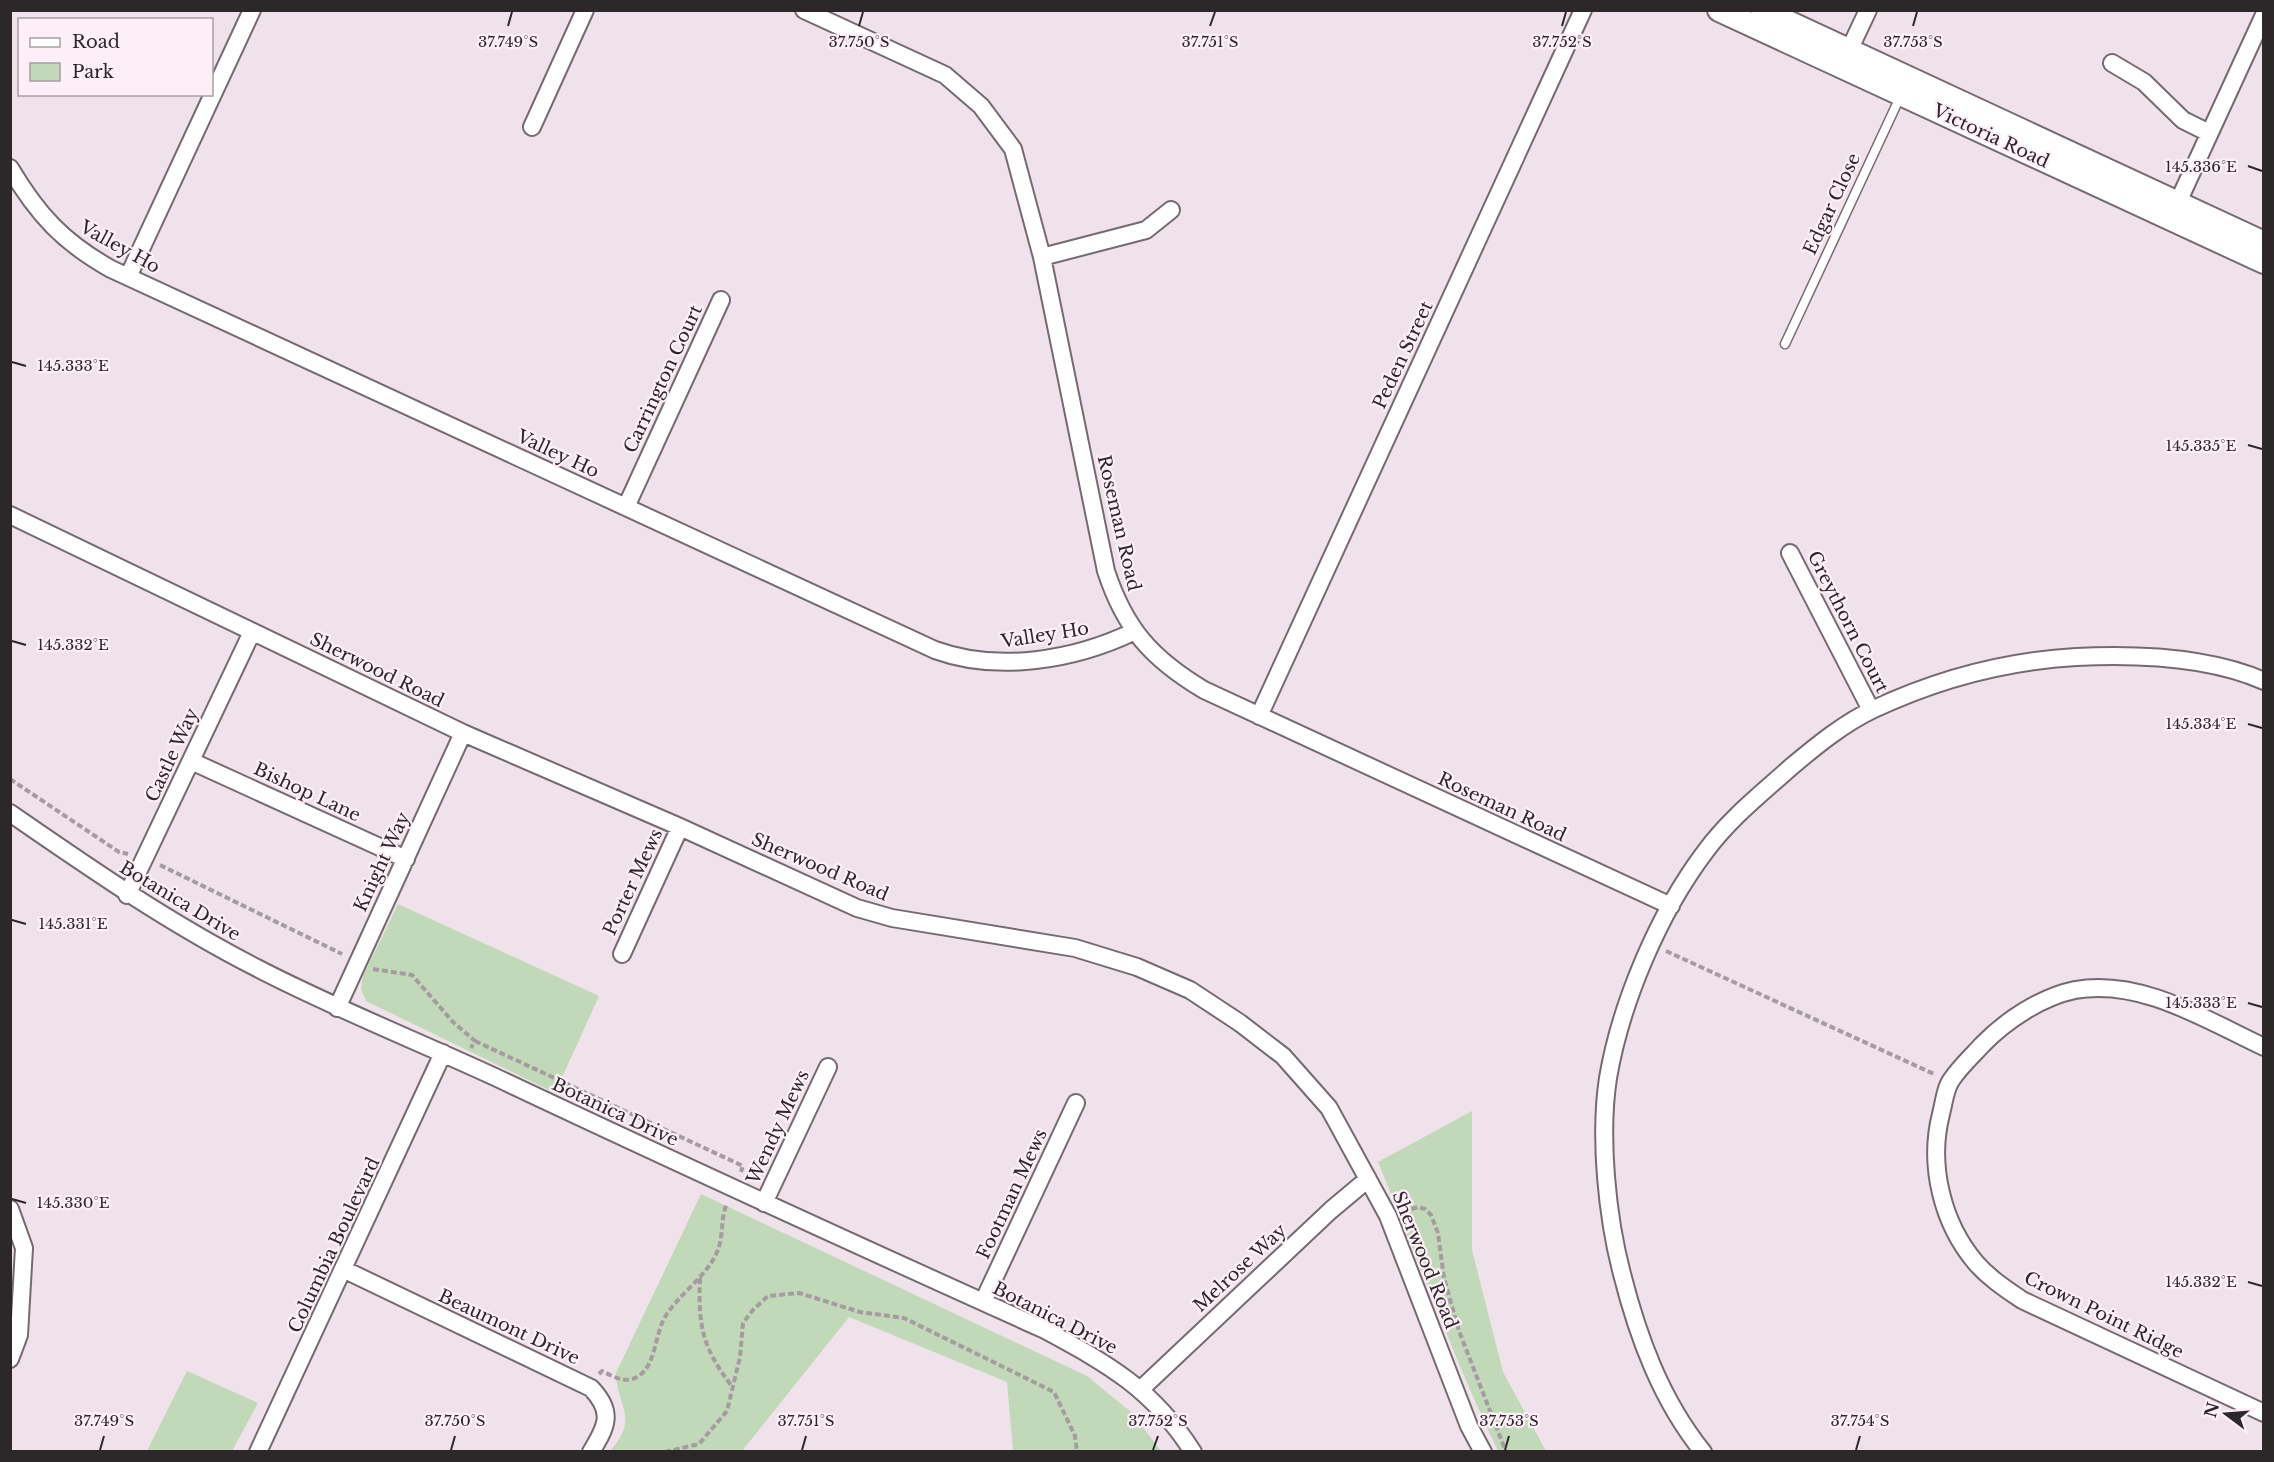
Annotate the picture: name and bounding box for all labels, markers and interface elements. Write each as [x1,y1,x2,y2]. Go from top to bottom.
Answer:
legend [18,18,213,96]
text: Road [72,31,120,53]
text: 37.749°S [478,32,538,51]
text: 37.750°S [828,32,890,51]
text: 37.751°S [1181,32,1239,51]
text: 37.752°S [1532,32,1592,51]
text: 37.753°S [1883,32,1943,51]
text: Park [72,61,114,83]
street label: Victoria Road [1928,99,2053,173]
street label: Edgar Close [1799,150,1865,258]
text: 145.336°E [2165,157,2237,176]
street label: Valley Ho [75,216,164,278]
street label: Peden Street [1368,297,1438,412]
street label: Carrington Court [619,301,707,456]
text: 145.333°E [37,356,109,375]
street label: Valley Ho [512,425,603,483]
text: 145.335°E [2166,436,2237,455]
street label: Roseman Road [1093,453,1145,593]
street label: Greythorn Court [1803,547,1893,697]
street label: Valley Ho [999,617,1090,653]
street label: Sherwood Road [306,628,448,712]
text: 145.332°E [37,635,109,654]
street label: Castle Way [141,704,203,805]
text: 145.334°E [2166,714,2237,733]
street label: Bishop Lane [250,758,364,826]
street label: Roseman Road [1434,768,1570,846]
street label: Knight Way [349,808,415,915]
street label: Porter Mews [599,825,667,939]
street label: Sherwood Road [748,828,892,906]
street label: Botanica Drive [116,856,244,946]
text: 145.331°E [38,914,108,933]
text: 145.333°E [2165,993,2237,1012]
street label: Wendy Mews [742,1066,814,1188]
street label: Botanica Drive [548,1073,682,1151]
street label: Footman Mews [972,1125,1052,1263]
street label: Columbia Boulevard [284,1154,384,1336]
street label: Sherwood Road [1387,1188,1463,1332]
text: 145.330°E [36,1193,110,1212]
street label: Melrose Way [1189,1219,1291,1317]
street label: Crown Point Ridge [2021,1267,2187,1363]
text: 145.332°E [2165,1272,2237,1291]
street label: Botanica Drive [989,1277,1121,1359]
street label: Beaumont Drive [435,1285,583,1369]
north arrow [2196,1384,2256,1444]
text: N [2200,1400,2223,1420]
text: 37.749°S [74,1411,134,1430]
text: 37.750°S [424,1411,486,1430]
text: 37.751°S [777,1411,835,1430]
text: 37.752°S [1128,1411,1188,1430]
text: 37.753°S [1479,1411,1539,1430]
text: 37.754°S [1831,1411,1889,1430]

